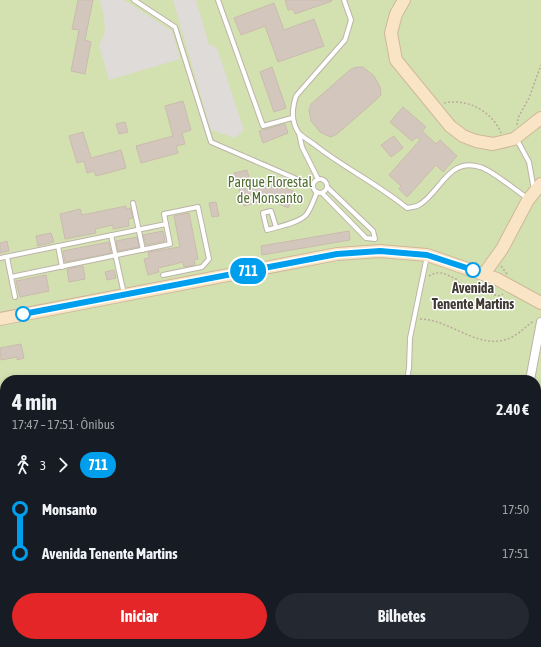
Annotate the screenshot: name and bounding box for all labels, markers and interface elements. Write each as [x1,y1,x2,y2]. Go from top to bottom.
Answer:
park label: Parque Florestal de Monsanto [228,174,312,206]
line badge: 711 [225,258,271,284]
marker: Avenida Tenente Martins [465,262,481,278]
text: 711 [238,263,258,279]
place label: Avenida Tenente Martins [432,280,514,312]
unlabelled marker [15,306,31,322]
text: 4 min [12,389,57,415]
text: 2.40 € [496,401,529,418]
text: 17:47 – 17:51 · Ônibus [12,417,115,432]
icon: walk [12,454,34,476]
icon: forward [52,454,74,476]
text: 711 [88,457,108,473]
text: 3 [40,458,46,473]
text: Monsanto [42,501,97,518]
text: 17:50 [502,502,529,517]
text: Avenida Tenente Martins [42,545,178,562]
text: 17:51 [502,546,529,561]
button: Iniciar [12,593,267,639]
button: Bilhetes [275,593,529,639]

